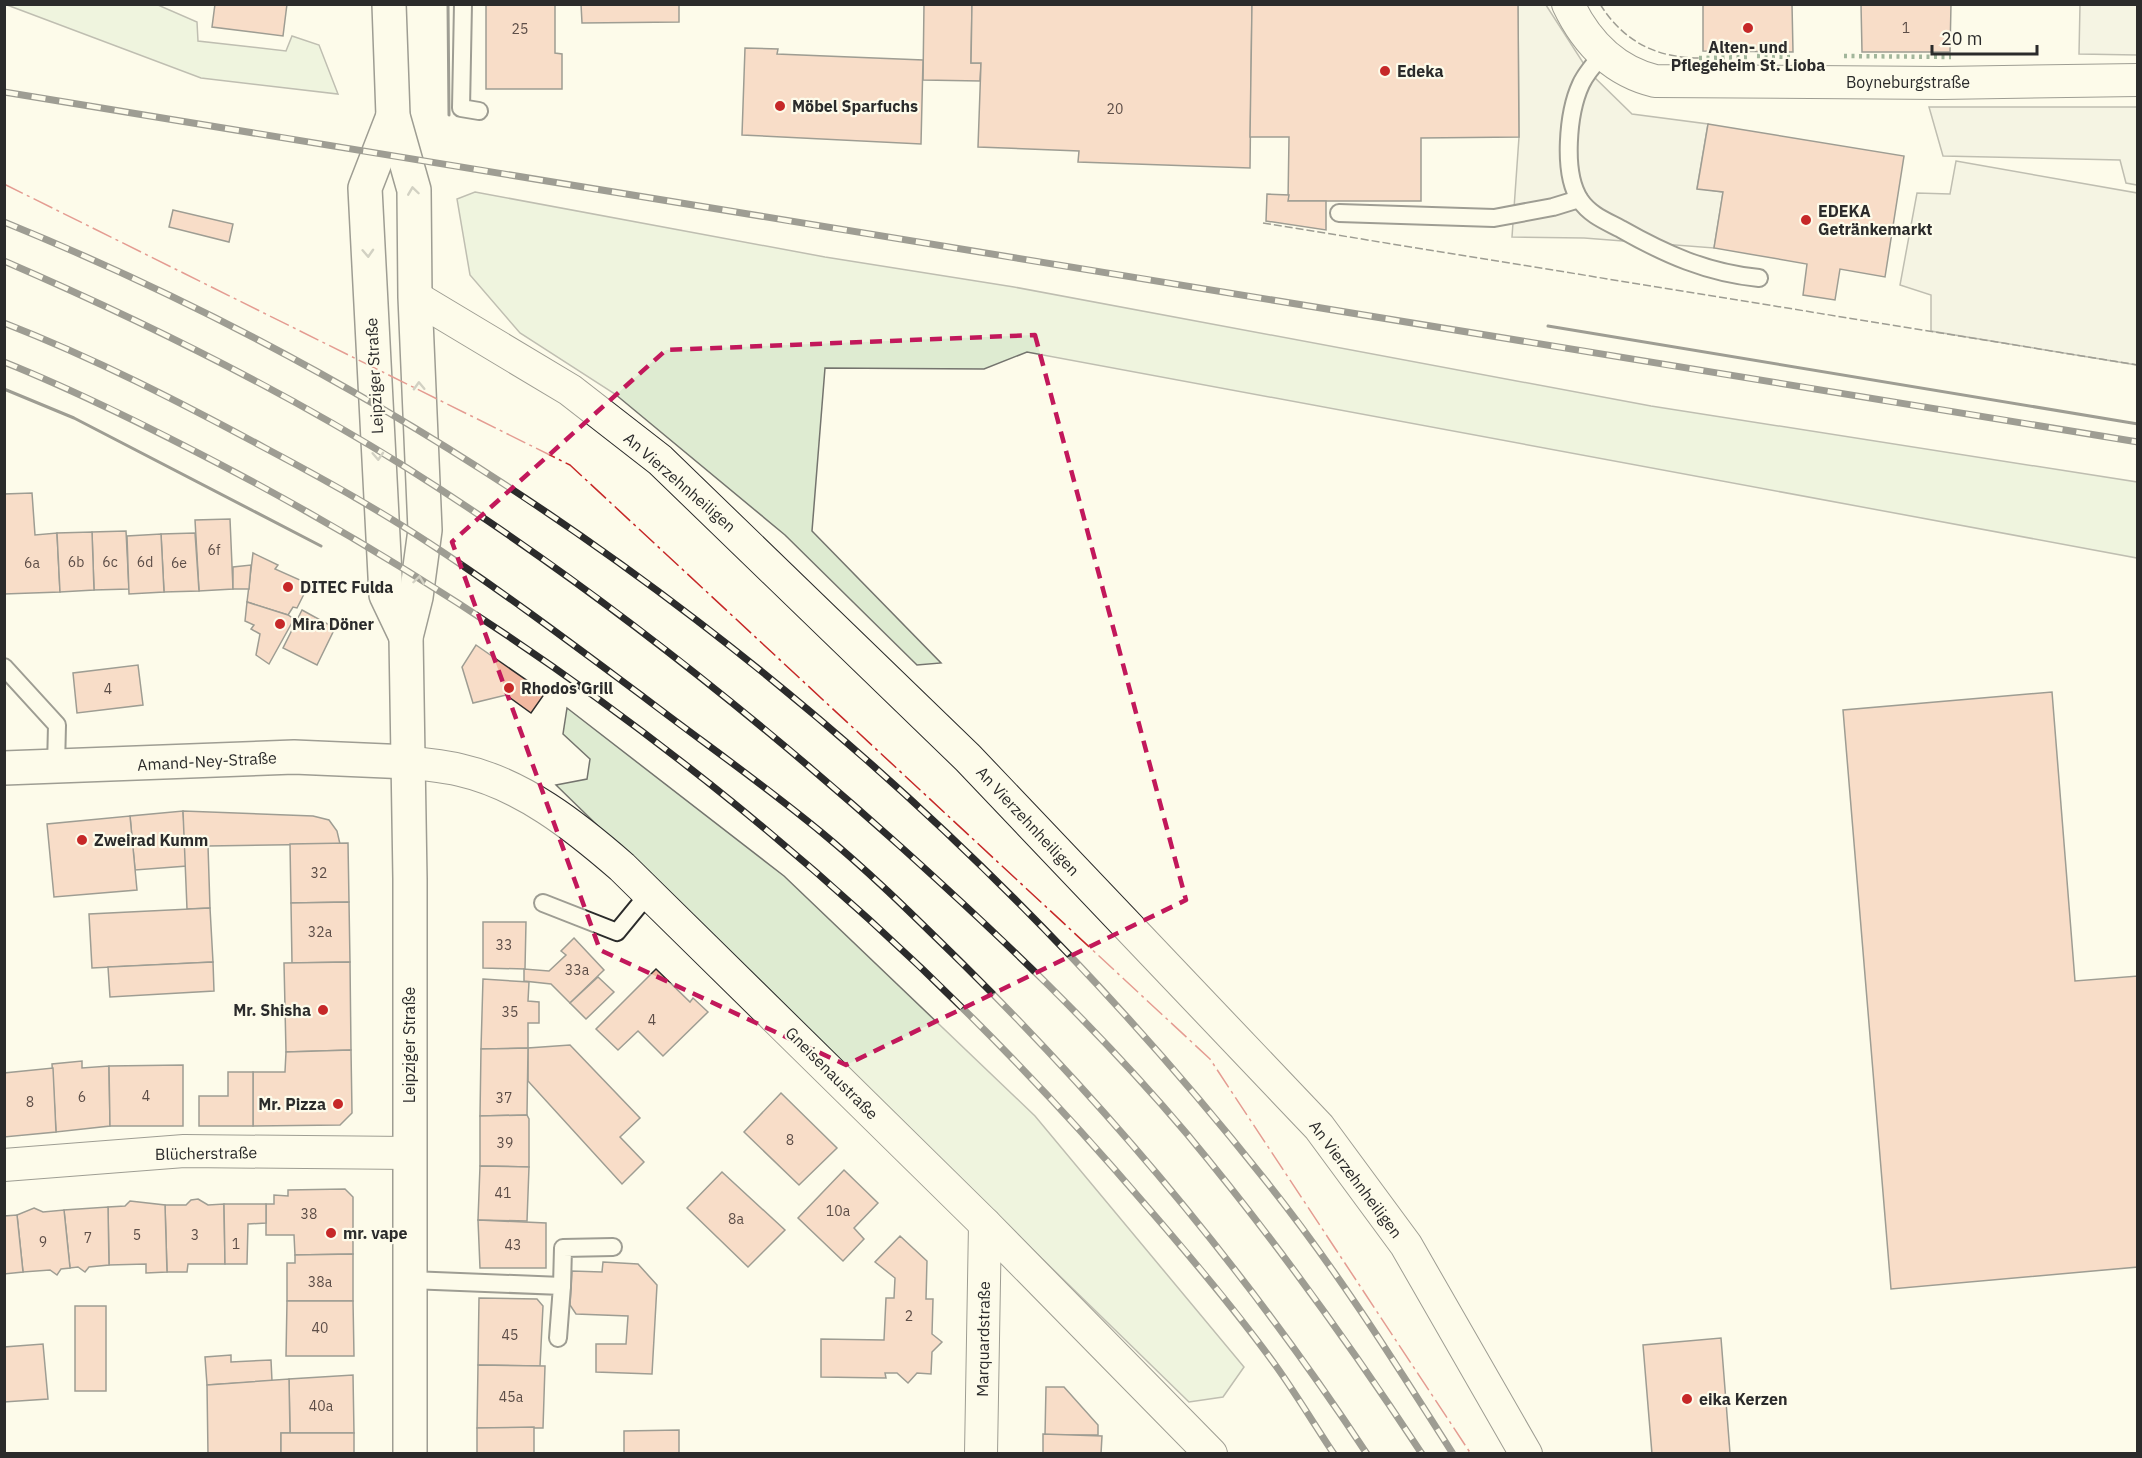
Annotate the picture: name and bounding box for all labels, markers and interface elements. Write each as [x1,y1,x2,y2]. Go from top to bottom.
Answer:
scale bar [1932,18,2037,56]
house number: 1 [1902,19,1910,37]
house number: 25 [512,20,528,38]
marker: Alten- und Pflegeheim St. Lioba [1741,21,1755,35]
text: 20 m [1941,27,1983,50]
place label: Alten- und Pflegeheim St. Lioba [1671,37,1825,75]
place label: Edeka [1397,61,1444,81]
marker: Edeka [1378,64,1392,78]
street label: Boyneburgstraße [1846,72,1970,92]
place label: Möbel Sparfuchs [792,96,918,116]
marker: Möbel Sparfuchs [773,99,787,113]
house number: 20 [1107,100,1123,118]
one-way arrow [407,186,419,196]
place label: EDEKA Getränkemarkt [1818,201,1932,239]
marker: EDEKA Getränkemarkt [1799,213,1813,227]
one-way arrow [361,249,374,258]
street label: Leipziger Straße [361,317,387,435]
one-way arrow [413,381,425,390]
street label: An Vierzehnheiligen [620,428,740,536]
one-way arrow [372,452,385,461]
house number: 6f [208,541,221,559]
house number: 6b [68,553,84,571]
house number: 6c [102,553,118,571]
house number: 6d [137,553,153,571]
house number: 6a [24,554,40,572]
house number: 6e [171,554,187,572]
one-way arrow [412,575,424,585]
place label: DITEC Fulda [300,577,393,597]
marker: DITEC Fulda [281,580,295,594]
place label: Mira Döner [292,614,375,634]
marker: Mira Döner [273,617,287,631]
place label: Rhodos Grill [521,678,613,698]
house number: 4 [104,680,112,698]
marker: Rhodos Grill [502,681,516,695]
street label: Amand-Ney-Straße [137,747,277,775]
street label: An Vierzehnheiligen [972,762,1084,880]
place label: Zweirad Kumm [94,830,208,850]
marker: Zweirad Kumm [75,833,89,847]
house number: 32 [311,864,327,882]
house number: 32a [308,923,333,941]
house number: 33 [496,936,512,954]
house number: 33a [565,961,590,979]
street label: Leipziger Straße [399,987,419,1103]
place label: Mr. Shisha [233,1000,311,1020]
marker: Mr. Shisha [316,1003,330,1017]
house number: 35 [502,1003,518,1021]
house number: 4 [648,1011,656,1029]
street label: Gneisenaustraße [781,1022,883,1124]
house number: 4 [142,1087,150,1105]
house number: 6 [78,1088,86,1106]
house number: 37 [496,1089,512,1107]
house number: 8 [26,1093,34,1111]
place label: Mr. Pizza [258,1094,326,1114]
marker: Mr. Pizza [331,1097,345,1111]
street label: An Vierzehnheiligen [1305,1116,1407,1242]
house number: 8 [786,1131,794,1149]
house number: 39 [497,1134,513,1152]
street label: Blücherstraße [155,1142,258,1164]
house number: 41 [495,1184,511,1202]
house number: 10a [826,1202,851,1220]
house number: 38 [301,1205,317,1223]
house number: 8a [728,1210,744,1228]
place label: mr. vape [343,1223,408,1243]
house number: 5 [133,1226,141,1244]
house number: 3 [191,1226,199,1244]
marker: mr. vape [324,1226,338,1240]
house number: 7 [84,1229,92,1247]
house number: 9 [39,1233,47,1251]
house number: 1 [232,1235,240,1253]
house number: 43 [505,1236,521,1254]
house number: 38a [308,1273,333,1291]
street label: Marquardstraße [972,1281,994,1397]
house number: 2 [905,1307,913,1325]
house number: 40 [312,1319,328,1337]
house number: 45 [502,1326,518,1344]
house number: 45a [499,1388,524,1406]
place label: eika Kerzen [1699,1389,1788,1409]
marker: eika Kerzen [1680,1392,1694,1406]
house number: 40a [309,1397,334,1415]

